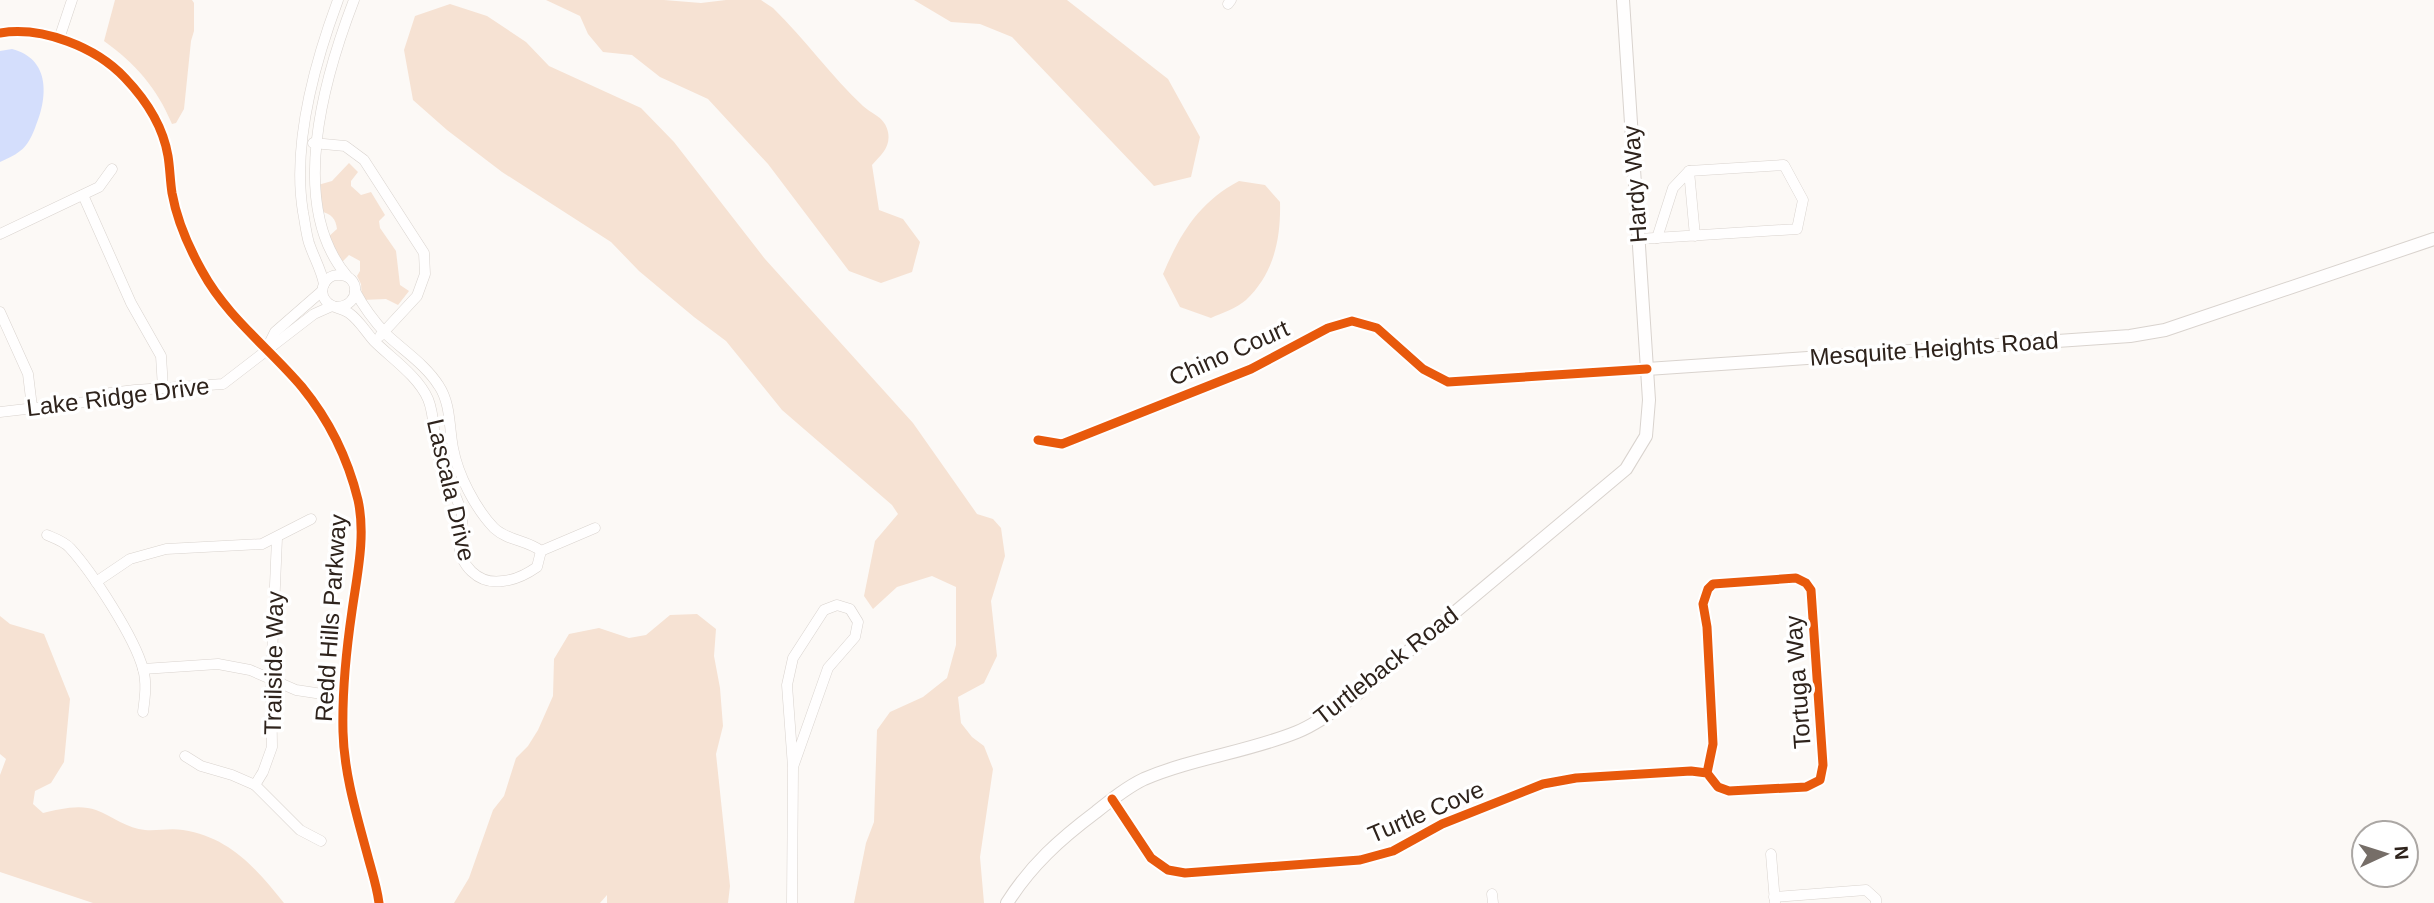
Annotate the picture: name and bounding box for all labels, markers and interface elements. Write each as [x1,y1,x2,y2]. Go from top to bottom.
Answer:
street label: Hardy Way [1617,124,1652,244]
street label: Chino Court [1165,314,1293,391]
street label: Mesquite Heights Road [1809,326,2059,371]
street label: Lake Ridge Drive [25,372,211,421]
street label: Lascala Drive [422,416,481,564]
street label: Redd Hills Parkway [310,513,351,723]
street label: Trailside Way [259,591,288,735]
street label: Turtleback Road [1308,601,1463,730]
street label: Tortuga Way [1779,614,1816,750]
street label: Turtle Cove [1364,775,1488,848]
north arrow [2350,819,2420,889]
text: N [2391,845,2412,860]

